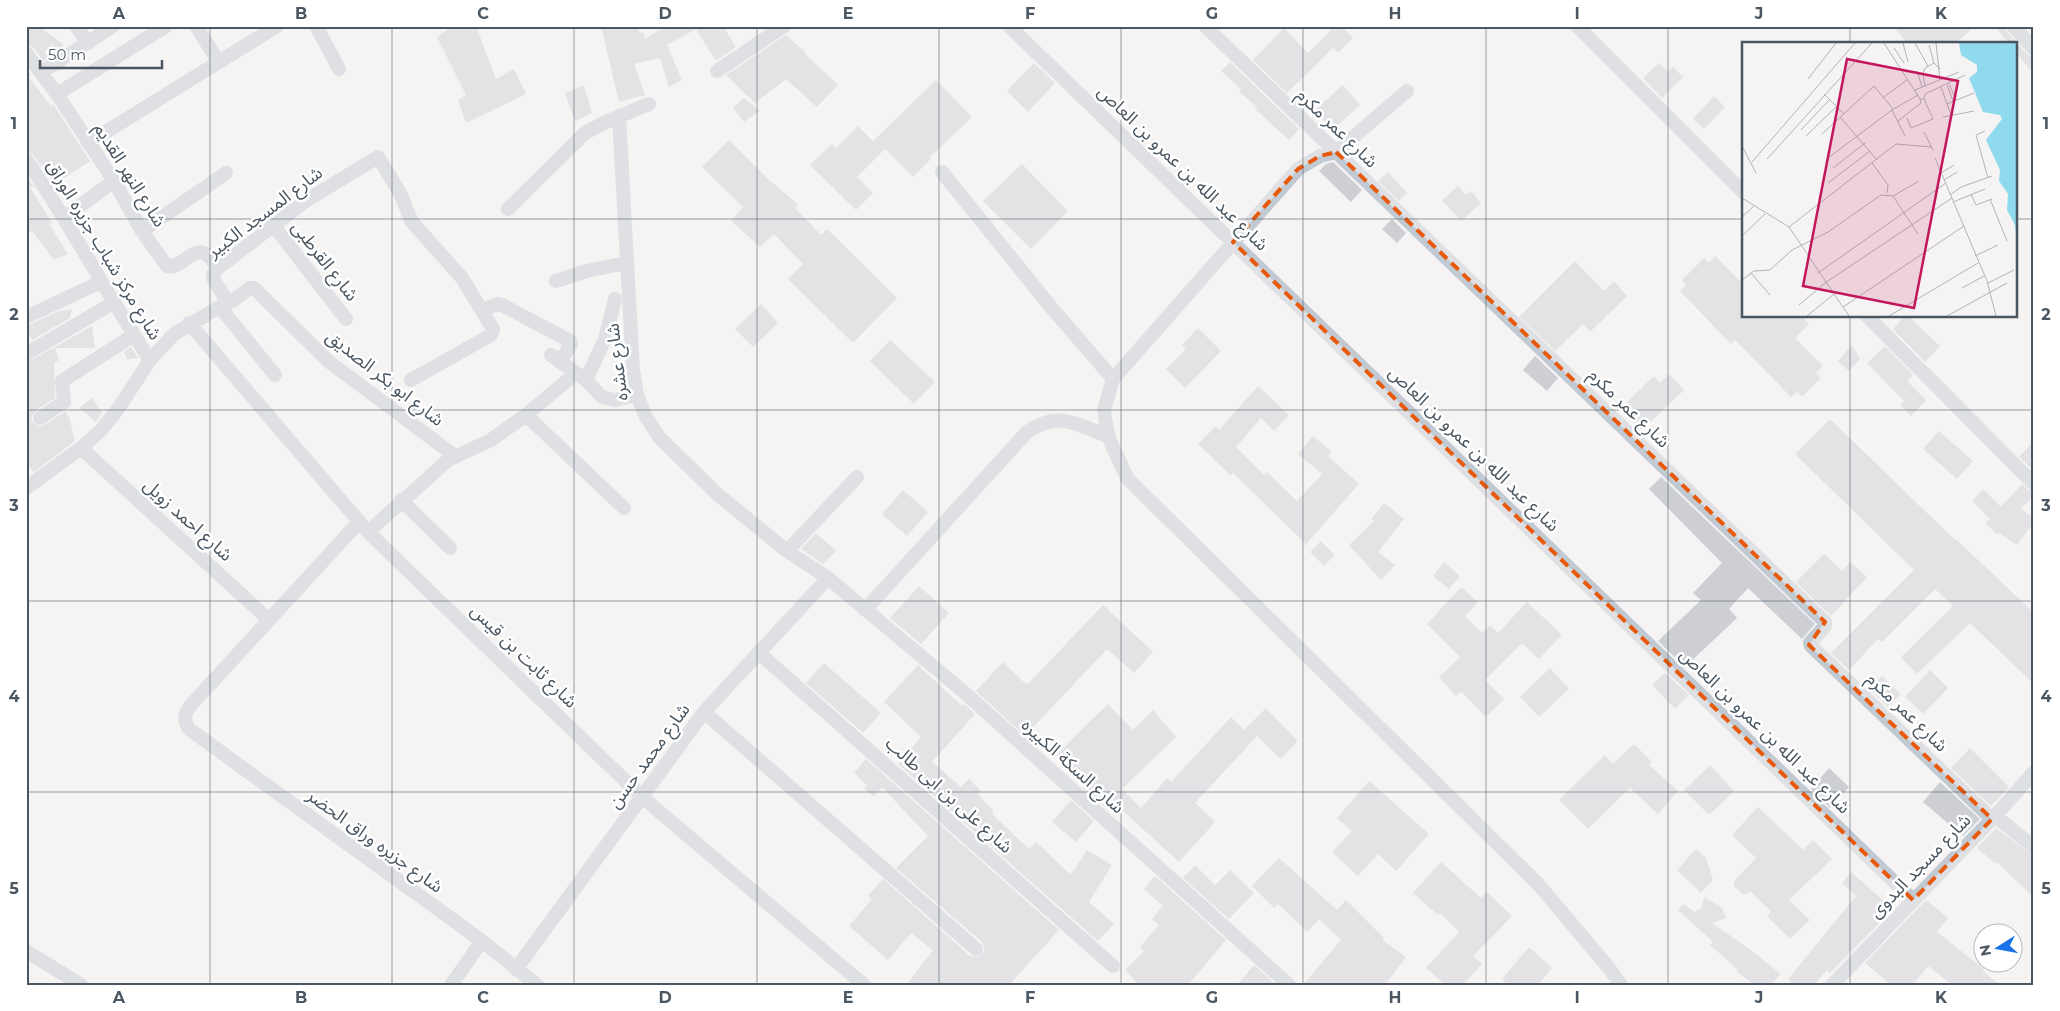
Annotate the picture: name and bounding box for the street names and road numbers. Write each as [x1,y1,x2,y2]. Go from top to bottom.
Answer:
street label: شارع عبد الله بن عمرو بن العاص [1091,81,1273,258]
street label: شارع عمر مكرم [1290,84,1382,174]
street label: شارع النهر القديم [87,119,171,233]
street label: شارع مركز شباب جزيره الوراق [39,156,166,345]
street label: شارع المسجد الكبير [202,162,329,265]
street label: شارع القرطبى [284,216,363,307]
street label: شارع عشره [601,322,636,402]
street label: شارع ابو بكر الصديق [320,325,448,433]
street label: شارع عبد الله بن عمرو بن العاص [1382,362,1564,539]
street label: شارع عمر مكرم [1582,364,1674,454]
street label: شارع احمد زويل [137,474,237,568]
street label: شارع ثابت بن قيس [464,599,582,715]
street label: شارع عبد الله بن عمرو بن العاص [1673,644,1855,821]
street label: شارع عمر مكرم [1860,668,1952,758]
street label: شارع محمد حسن [604,699,697,815]
street label: شارع السكة الكبيره [1015,714,1129,820]
street label: شارع على بن ابى طالب [879,732,1017,860]
street label: شارع جزيره وراق الحضر [300,784,447,900]
street label: شارع مسجد البدوى [1865,809,1978,925]

